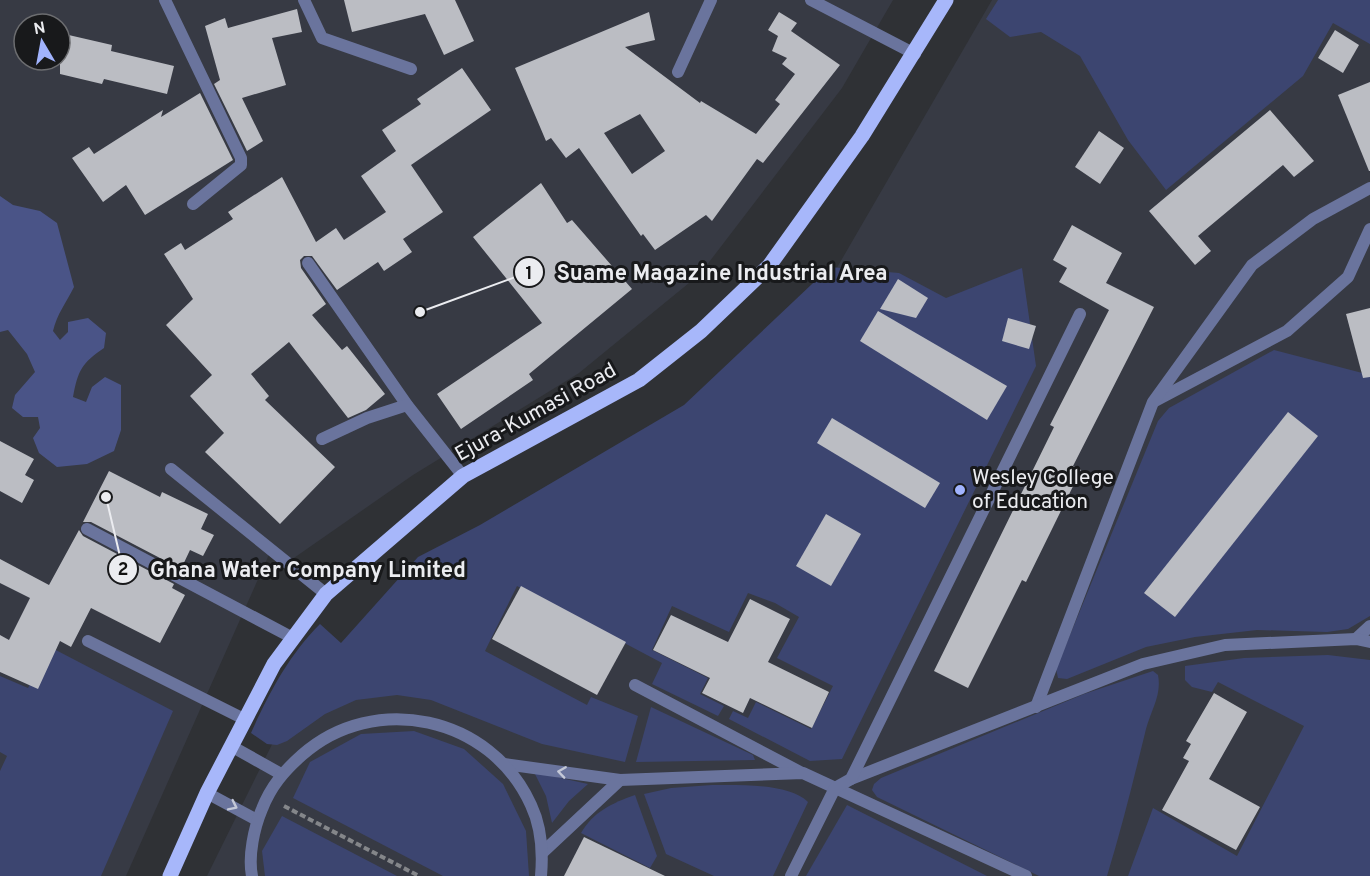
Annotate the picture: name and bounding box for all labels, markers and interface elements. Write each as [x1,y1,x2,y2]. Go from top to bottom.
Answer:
north arrow [12,12,72,72]
text: N [32,18,47,40]
callout: Suame Magazine Industrial Area [514,252,900,292]
text: Suame Magazine Industrial Area [556,261,888,288]
text: 1 [525,263,533,286]
street label: Ejura-Kumasi Road [450,357,622,469]
place label: Wesley College of Education [972,465,1114,516]
marker: Wesley College of Education [953,483,967,497]
callout: Ghana Water Company Limited [108,549,478,589]
text: Ghana Water Company Limited [150,558,466,585]
text: 2 [117,559,129,582]
one-way arrow [557,766,567,779]
one-way arrow [226,798,237,810]

